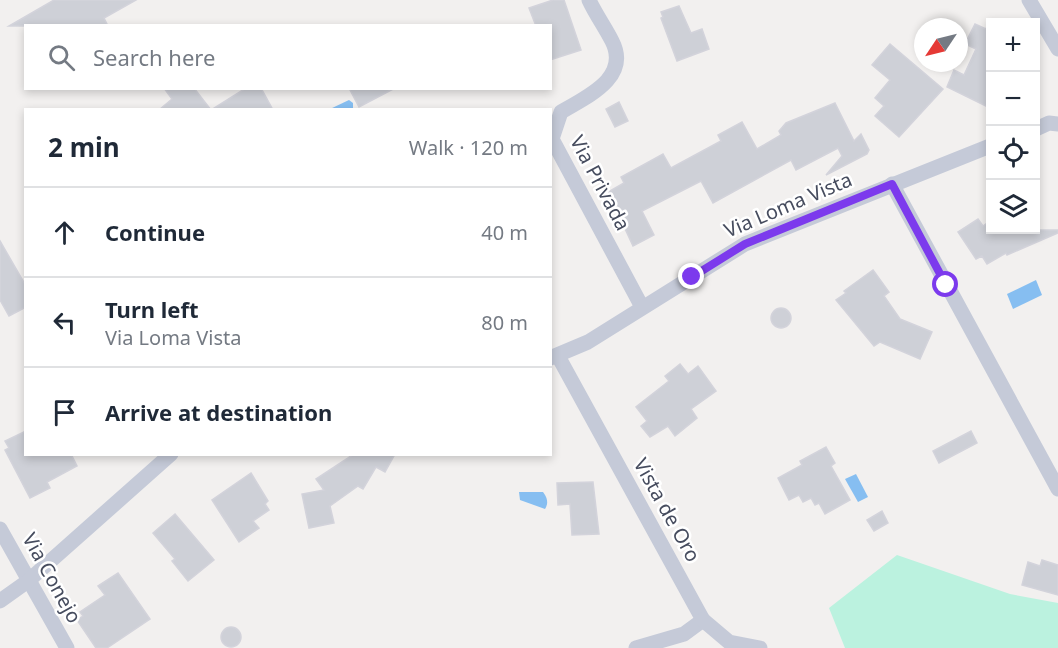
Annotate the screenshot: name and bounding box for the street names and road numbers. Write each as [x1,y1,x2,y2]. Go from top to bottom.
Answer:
street label: Via Privada [564,131,637,235]
street label: Via Loma Vista [720,165,856,244]
street label: Vista de Oro [628,453,707,566]
street label: Via Conejo [17,528,88,628]

